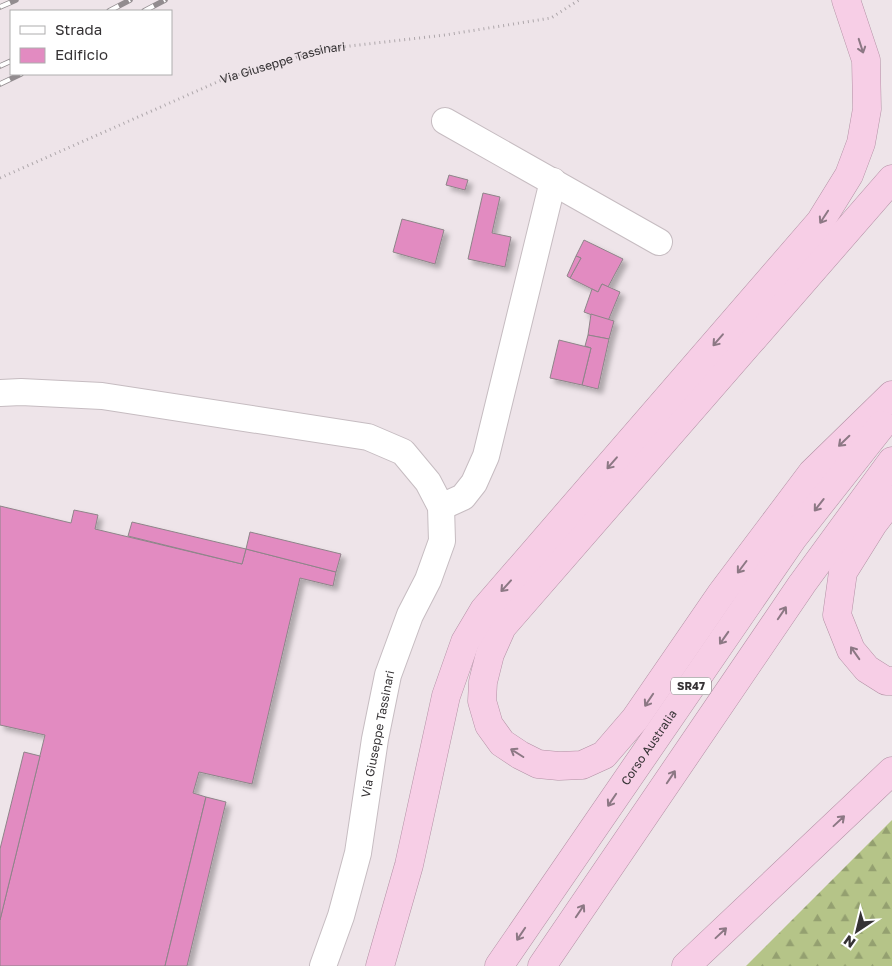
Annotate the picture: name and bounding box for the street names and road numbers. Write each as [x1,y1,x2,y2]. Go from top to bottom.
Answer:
street label: Via Giuseppe Tassinari [218,39,346,87]
street label: Via Giuseppe Tassinari [358,669,397,799]
road number: SR47 [671,678,711,694]
street label: Corso Australia [618,707,680,788]

